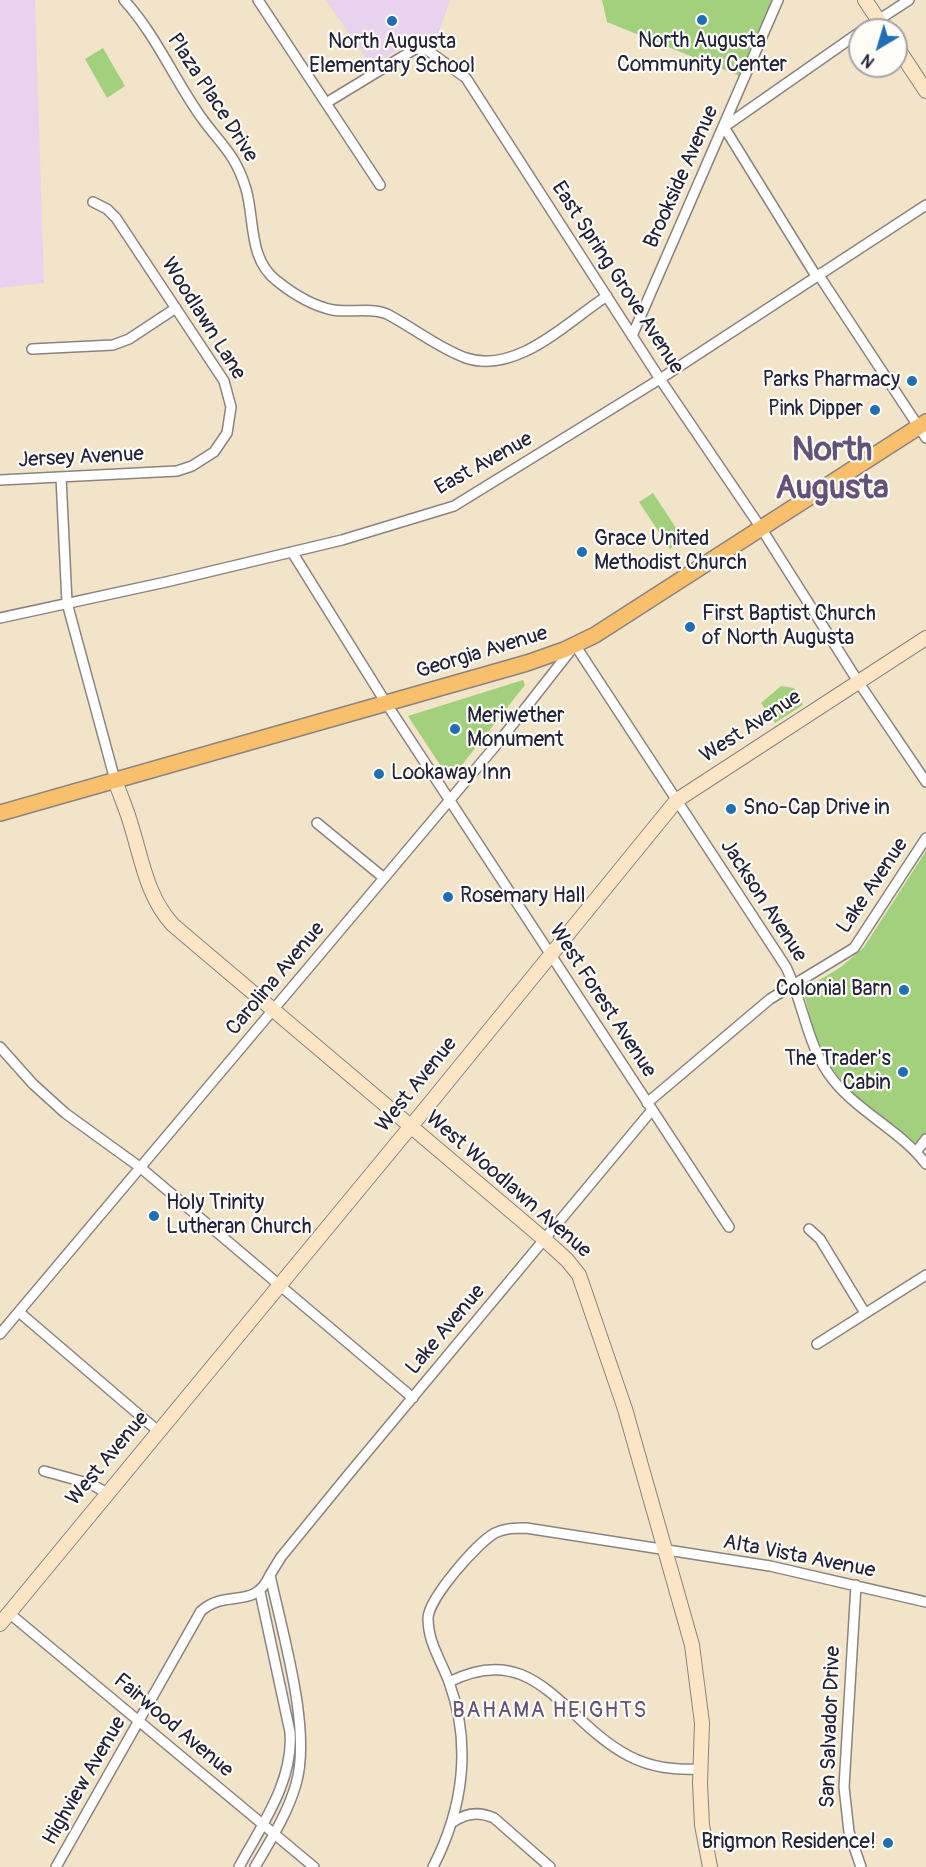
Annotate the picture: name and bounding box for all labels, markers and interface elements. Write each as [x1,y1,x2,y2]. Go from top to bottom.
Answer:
marker: North Augusta Community Center [695,13,709,27]
marker: North Augusta Elementary School [385,14,399,28]
north arrow [848,18,908,78]
street label: Plaza Place Drive [161,29,263,167]
place label: North Augusta Community Center [617,29,787,79]
place label: North Augusta Elementary School [309,30,475,80]
text: N [858,49,879,72]
street label: Brookside Avenue [639,102,725,252]
street label: East Spring Grove Avenue [545,177,689,379]
street label: Woodlawn Lane [155,253,251,385]
place label: Parks Pharmacy [763,368,900,394]
marker: Parks Pharmacy [905,374,919,388]
place label: Pink Dipper [768,397,863,423]
marker: Pink Dipper [868,403,882,417]
street label: East Avenue [431,427,537,501]
district label: North Augusta [775,432,889,510]
street label: Jersey Avenue [18,442,144,474]
place label: Grace United Methodist Church [594,527,747,577]
marker: Grace United Methodist Church [575,545,589,559]
place label: First Baptist Church of North Augusta [702,602,876,652]
marker: First Baptist Church of North Augusta [683,620,697,634]
street label: Georgia Avenue [413,621,551,685]
street label: West Avenue [696,685,806,769]
place label: Meriwether Monument [467,704,564,754]
marker: Meriwether Monument [448,722,462,736]
place label: Lookaway Inn [391,761,511,787]
marker: Lookaway Inn [372,767,386,781]
place label: Sno-Cap Drive in [743,796,890,822]
marker: Sno-Cap Drive in [724,802,738,816]
street label: Lake Avenue [832,833,914,939]
street label: Jackson Avenue [714,835,812,967]
place label: Rosemary Hall [460,884,585,910]
marker: Rosemary Hall [441,890,455,904]
street label: Carolina Avenue [221,917,331,1041]
street label: West Forest Avenue [543,920,661,1082]
place label: Colonial Barn [776,977,892,1003]
marker: Colonial Barn [897,983,911,997]
street label: West Avenue [371,1032,463,1138]
place label: The Trader's Cabin [784,1047,891,1097]
marker: The Trader's Cabin [896,1065,910,1079]
street label: West Woodlawn Avenue [420,1106,596,1264]
place label: Holy Trinity Lutheran Church [166,1191,312,1241]
marker: Holy Trinity Lutheran Church [147,1209,161,1223]
street label: Lake Avenue [401,1280,491,1380]
street label: West Avenue [61,1407,155,1511]
street label: Alta Vista Avenue [721,1530,877,1584]
street label: San Salvador Drive [816,1646,846,1808]
street label: Fairwood Avenue [108,1669,238,1783]
district label: BAHAMA HEIGHTS [452,1698,648,1724]
street label: Highview Avenue [38,1712,132,1850]
place label: Brigmon Residence! [701,1830,876,1856]
marker: Brigmon Residence! [881,1836,895,1850]

